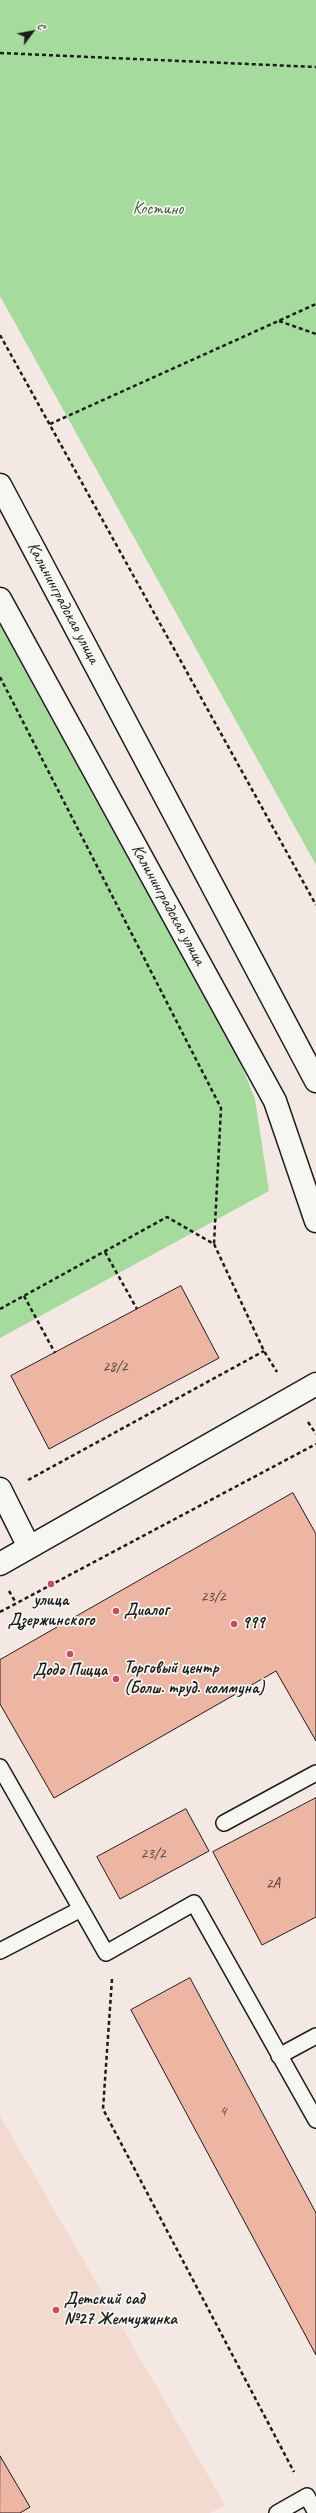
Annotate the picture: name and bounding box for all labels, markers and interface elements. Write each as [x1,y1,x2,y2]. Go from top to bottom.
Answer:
north arrow [12,12,52,52]
text: С [35,20,50,32]
park label: Костино [133,200,183,220]
street label: Калининградская улица [22,539,104,667]
street label: Калининградская улица [126,841,210,969]
house number: 28/2 [102,1358,128,1376]
marker: улица Дзержинского [46,1579,56,1589]
house number: 23/2 [200,1588,226,1606]
place label: улица Дзержинского [8,1591,94,1631]
place label: Диалог [124,1601,169,1621]
marker: Диалог [111,1606,121,1616]
place label: 999 [242,1614,264,1634]
marker: 999 [229,1619,239,1629]
marker: Додо Пицца [65,1649,75,1659]
place label: Торговый центр (Болш. труд. коммуна) [124,1659,264,1699]
place label: Додо Пицца [33,1661,107,1681]
marker: Торговый центр (Болш. труд. коммуна) [111,1674,121,1684]
house number: 23/2 [140,1845,166,1863]
house number: 2А [266,1875,280,1893]
house number: 4 [220,2103,226,2121]
place label: Детский сад №27 Жемчужинка [64,2290,177,2330]
marker: Детский сад №27 Жемчужинка [51,2305,61,2315]

